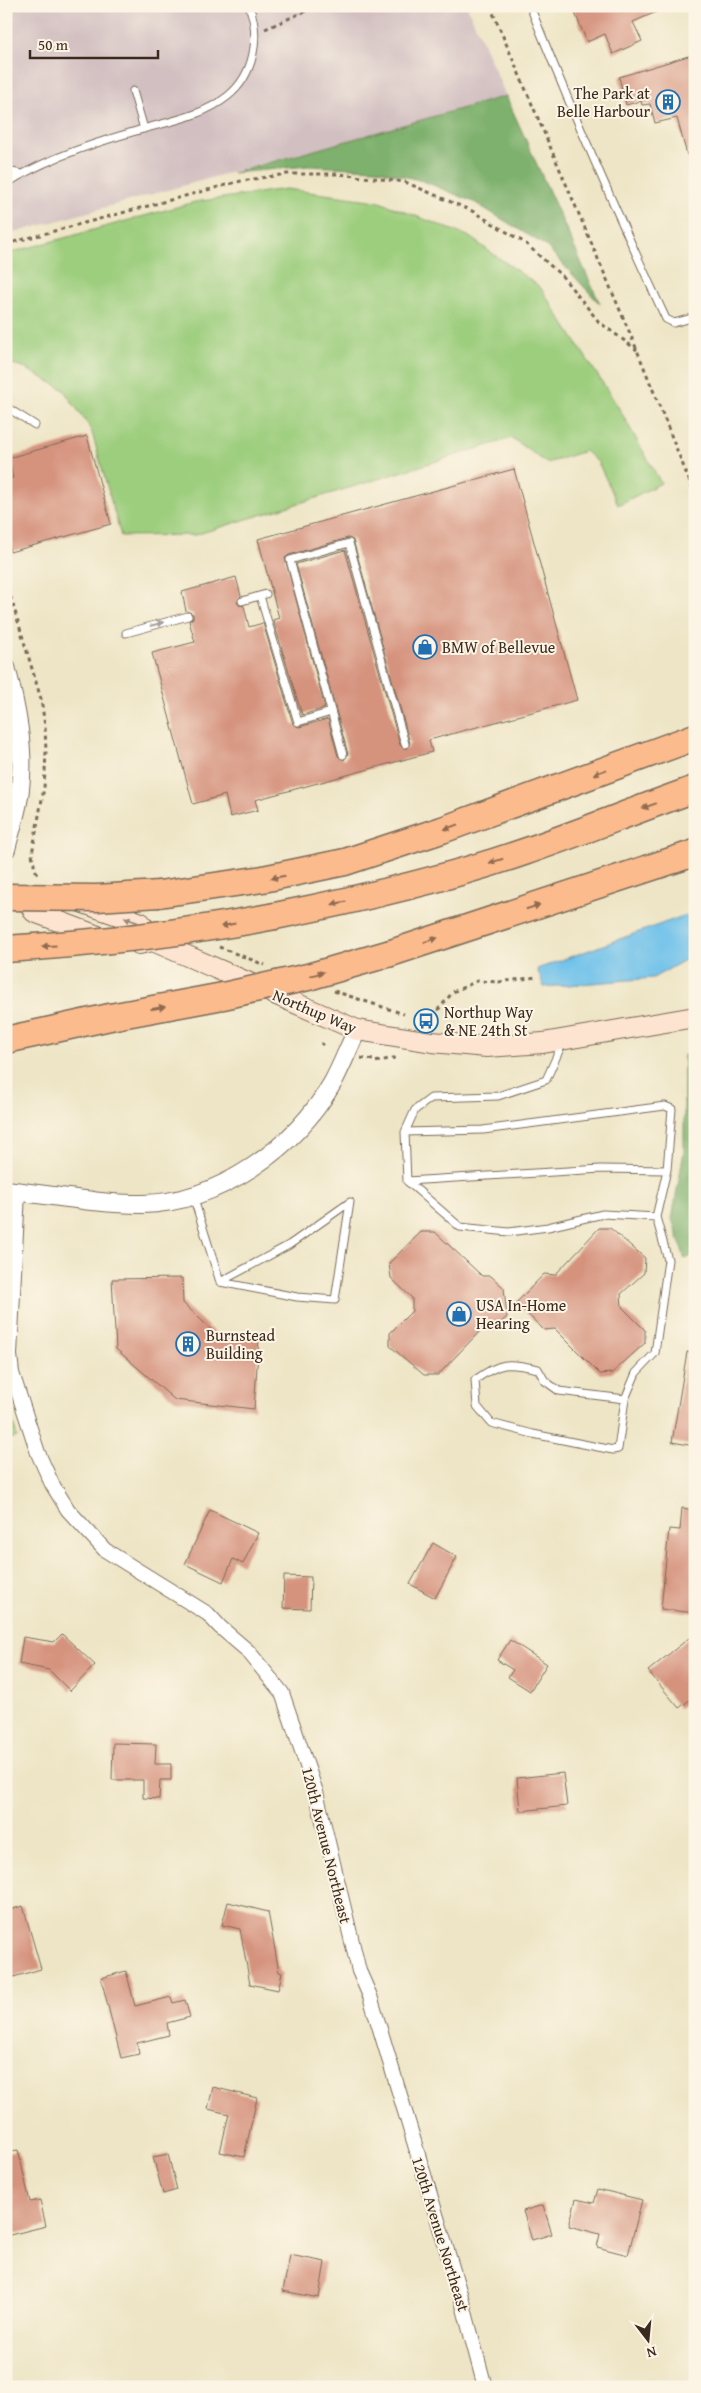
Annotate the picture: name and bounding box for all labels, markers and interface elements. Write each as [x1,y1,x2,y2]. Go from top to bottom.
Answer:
scale bar [30,28,158,60]
text: 50 m [38,34,69,55]
place label: The Park at Belle Harbour [557,81,650,123]
building icon: The Park at Belle Harbour [655,89,681,115]
one-way arrow [150,620,165,628]
shop icon: BMW of Bellevue [412,634,438,660]
place label: BMW of Bellevue [442,635,555,659]
one-way arrow [592,768,607,776]
one-way arrow [641,802,656,810]
one-way arrow [443,823,458,831]
one-way arrow [488,857,503,865]
one-way arrow [270,873,286,881]
one-way arrow [332,899,347,907]
one-way arrow [526,902,541,910]
one-way arrow [124,916,139,923]
one-way arrow [219,922,235,930]
one-way arrow [423,936,438,944]
one-way arrow [41,943,57,951]
one-way arrow [310,970,325,978]
street label: Northup Way [269,983,361,1039]
place label: Northup Way & NE 24th St [444,1000,533,1042]
one-way arrow [151,1004,167,1012]
bus stop icon: Northup Way & NE 24th St [413,1008,439,1034]
place label: USA In-Home Hearing [476,1293,566,1335]
shop icon: USA In-Home Hearing [446,1301,472,1327]
place label: Burnstead Building [206,1323,275,1365]
building icon: Burnstead Building [175,1331,201,1357]
street label: 120th Avenue Northeast [296,1764,358,1926]
street label: 120th Avenue Northeast [406,2154,476,2315]
north arrow [624,2316,674,2366]
text: N [644,2342,659,2364]

